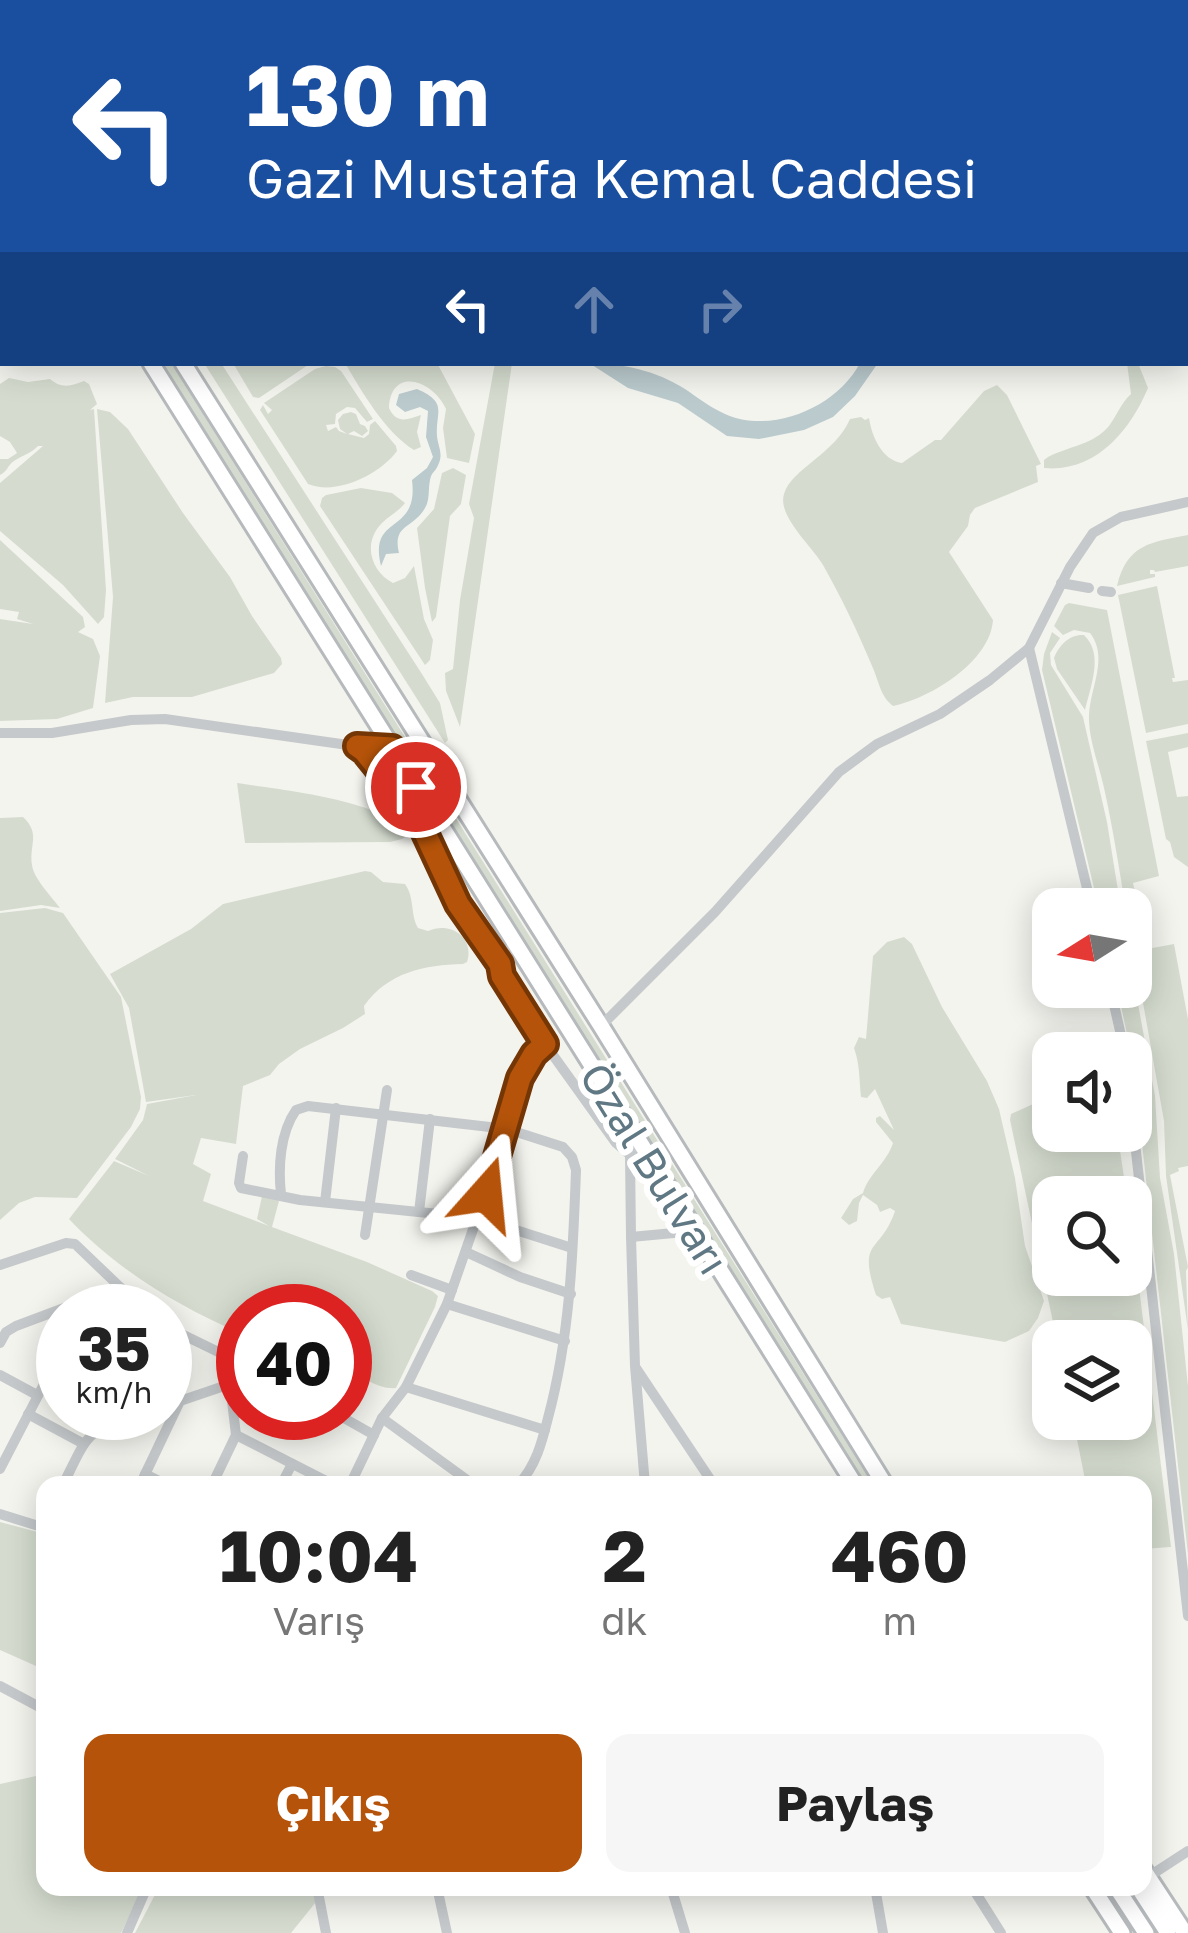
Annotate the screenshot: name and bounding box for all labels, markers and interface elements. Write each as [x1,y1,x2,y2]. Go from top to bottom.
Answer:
text: 130 m [246,44,490,144]
icon: left [48,48,204,204]
text: Gazi Mustafa Kemal Caddesi [246,145,977,210]
icon: left [435,276,501,342]
icon: ahead [561,276,627,342]
icon: right [687,276,753,342]
pin [365,736,467,838]
icon: arrive [383,754,449,820]
north arrow [1032,888,1152,1008]
map controls [1032,888,1152,1440]
button: sound [1032,1032,1152,1152]
street label: Özal Bulvarı [570,1053,740,1283]
position arrow [423,1131,549,1257]
button: search [1032,1176,1152,1296]
speed limit sign: 40 [216,1284,372,1440]
text: 35 [77,1311,151,1383]
button: layers [1032,1320,1152,1440]
text: km/h [76,1374,152,1410]
text: 10:04 [219,1511,418,1598]
text: 2 [603,1511,647,1598]
text: 460 [831,1511,969,1598]
text: Varış [273,1597,365,1644]
text: dk [602,1597,648,1644]
text: m [883,1597,917,1644]
button: Çıkış [84,1734,582,1872]
button: Paylaş [606,1734,1104,1872]

